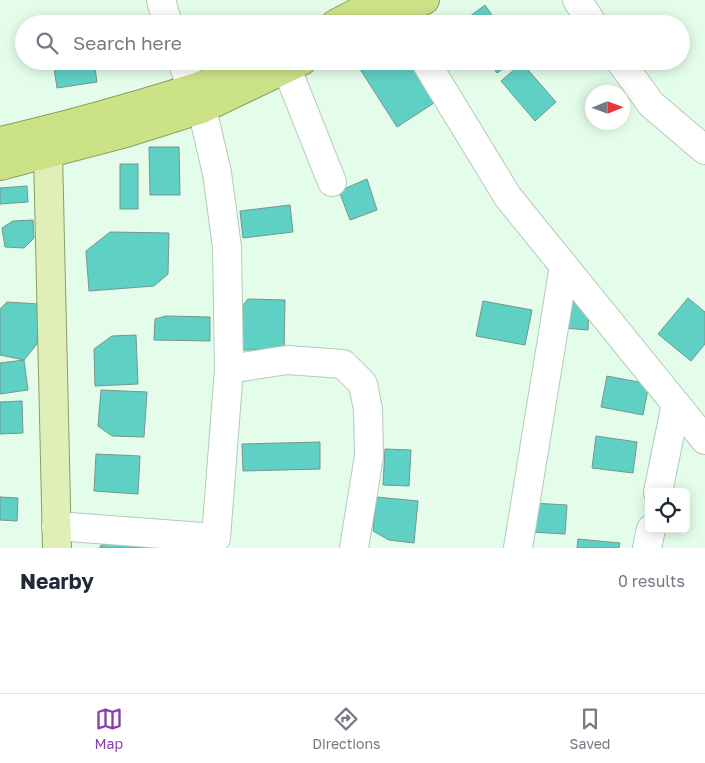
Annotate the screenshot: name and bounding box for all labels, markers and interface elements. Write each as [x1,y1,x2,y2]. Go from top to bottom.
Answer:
search box [15,15,690,70]
icon: search [33,29,61,57]
text: Search here [73,31,182,54]
north arrow [585,85,630,130]
map controls [645,488,690,533]
button: locate [645,488,690,533]
text: Nearby [20,568,94,594]
text: 0 results [618,571,685,591]
tab: Map [95,705,123,752]
tab: Directions [312,705,381,752]
tab: Saved [570,705,610,752]

